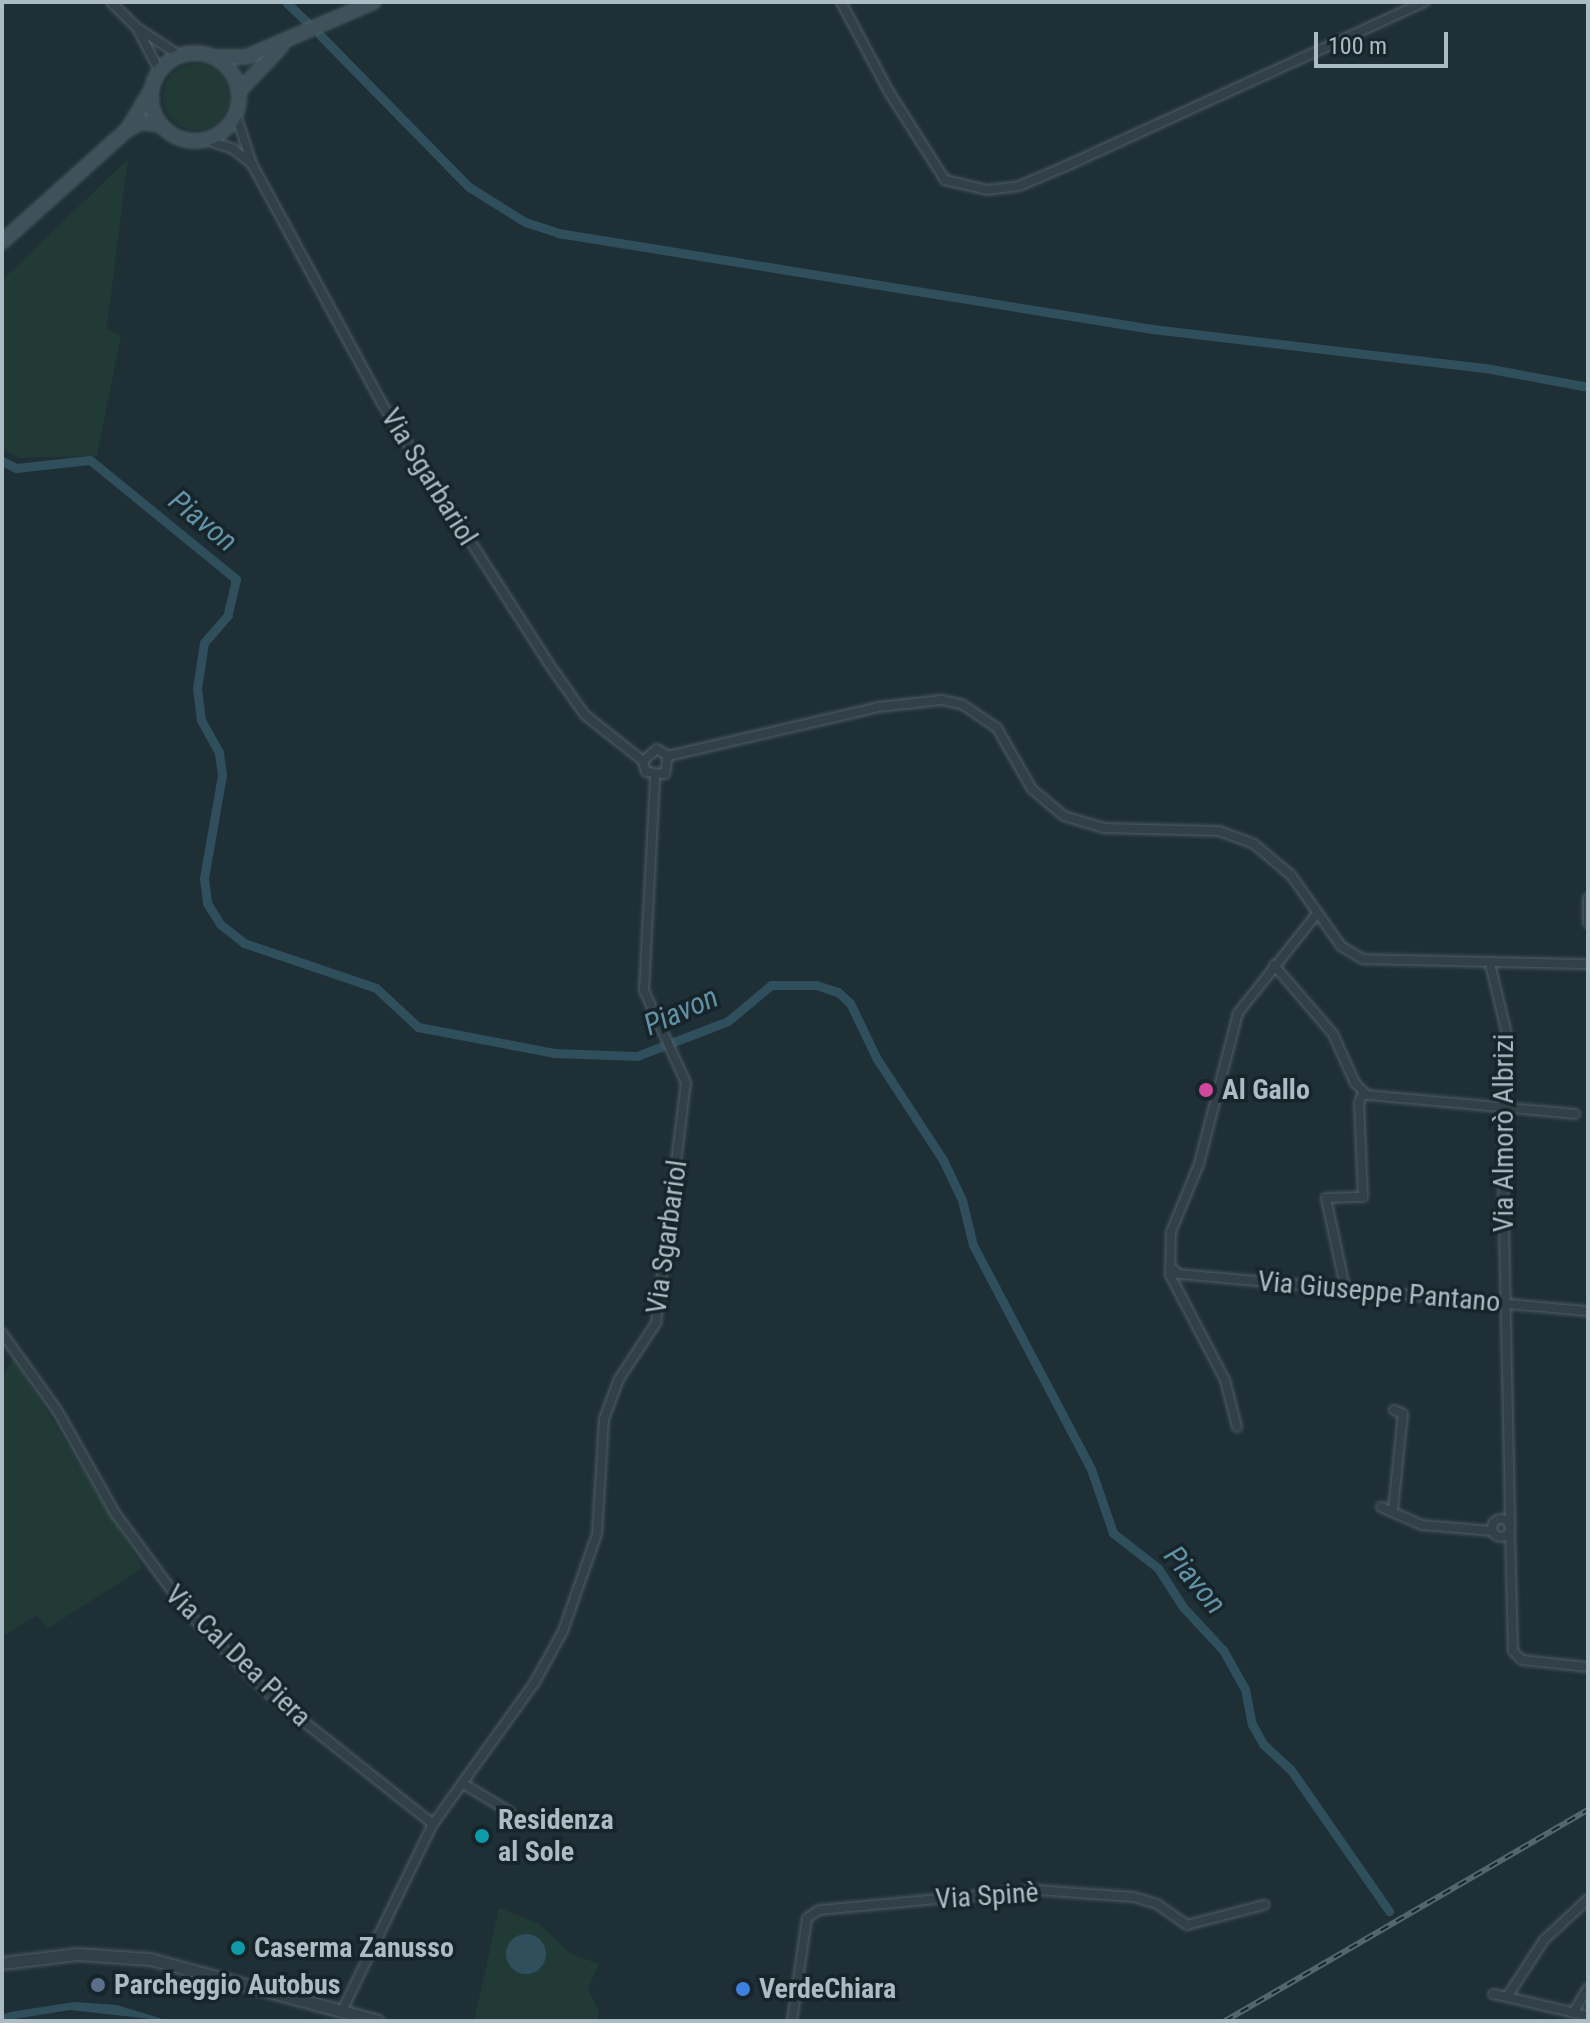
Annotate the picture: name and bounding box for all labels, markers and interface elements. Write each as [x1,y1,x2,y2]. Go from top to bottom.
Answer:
scale bar [1318,16,1452,66]
text: 100 m [1328,32,1387,60]
street label: Via Sgarbariol [374,402,484,552]
water label: Piavon [162,483,244,559]
water label: Piavon [638,979,724,1043]
street label: Via Almorò Albrizi [1487,1034,1521,1232]
place label: Al Gallo [1222,1073,1310,1107]
marker: Al Gallo [1197,1081,1215,1099]
street label: Via Sgarbariol [640,1158,694,1316]
street label: Via Giuseppe Pantano [1256,1265,1502,1319]
water label: Piavon [1156,1539,1234,1621]
street label: Via Cal Dea Piera [158,1578,318,1734]
place label: Residenza al Sole [498,1803,614,1869]
marker: Residenza al Sole [473,1827,491,1845]
street label: Via Spinè [934,1876,1040,1916]
place label: Caserma Zanusso [254,1931,454,1965]
marker: Caserma Zanusso [229,1939,247,1957]
place label: Parcheggio Autobus [114,1968,340,2002]
place label: VerdeChiara [759,1972,896,2006]
marker: Parcheggio Autobus [89,1976,107,1994]
marker: VerdeChiara [734,1980,752,1998]

